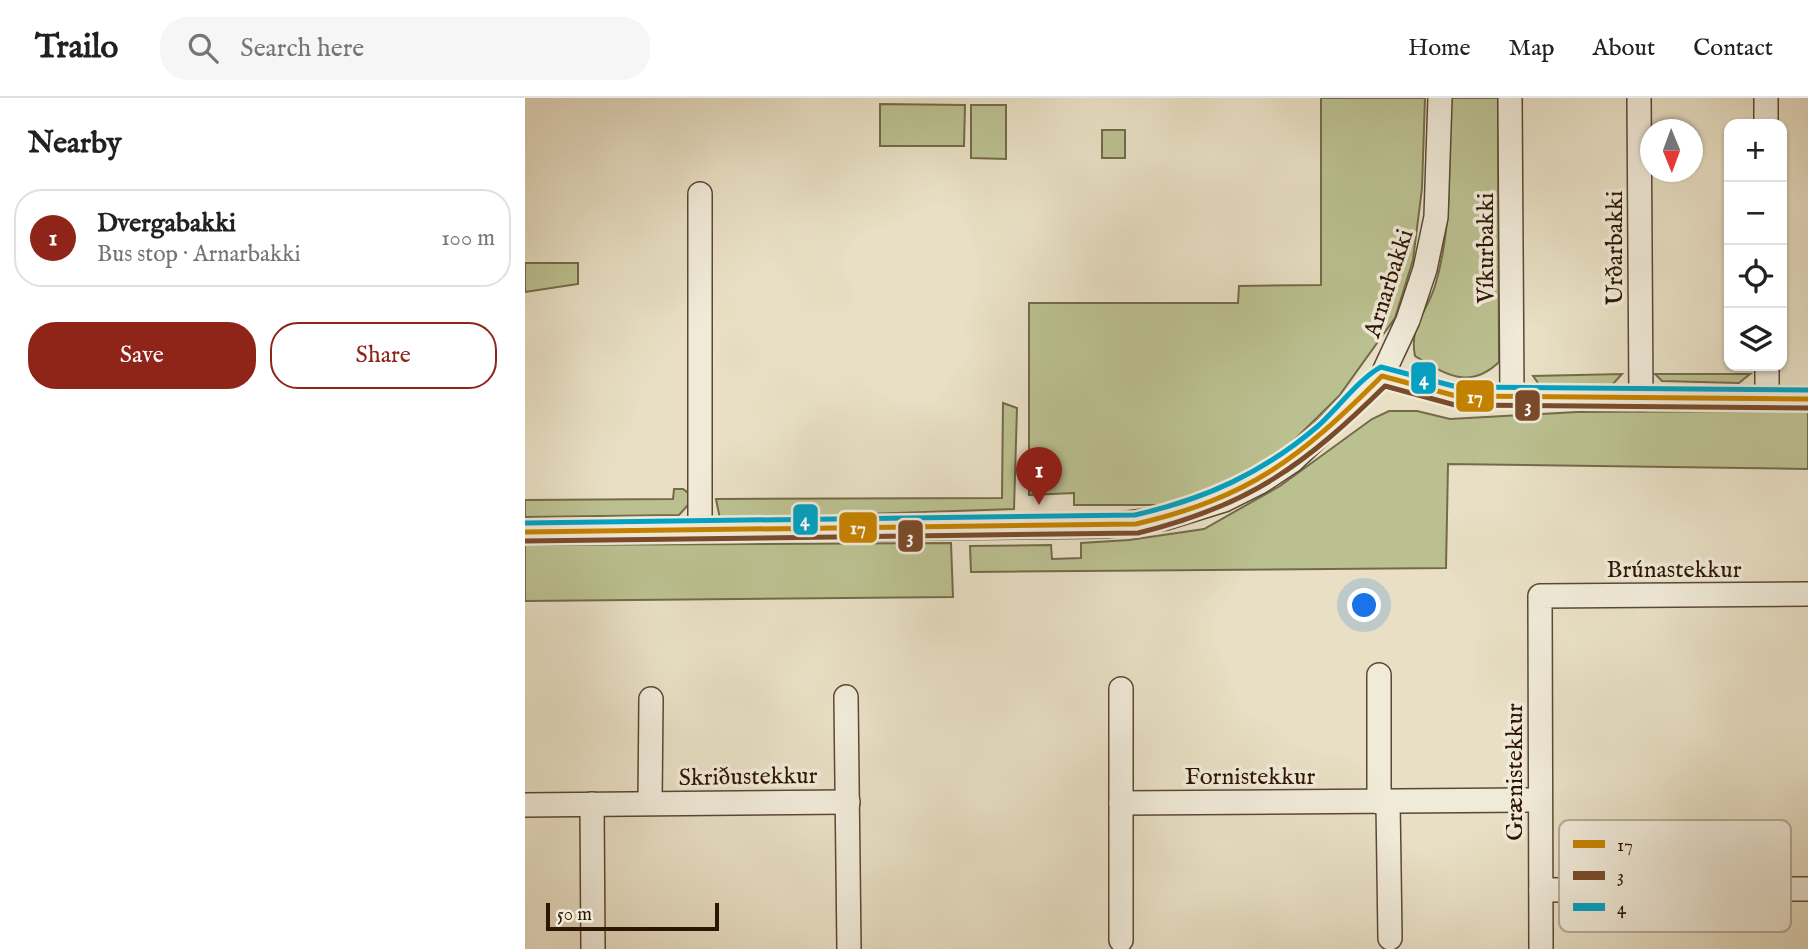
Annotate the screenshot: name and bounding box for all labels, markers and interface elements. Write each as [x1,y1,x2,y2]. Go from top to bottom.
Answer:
search box [160,17,650,80]
text: Trailo [35,27,118,69]
icon: search [184,29,222,67]
text: Search here [240,32,364,65]
text: Home [1408,33,1471,64]
text: Map [1509,33,1555,64]
text: About [1593,33,1655,64]
text: Contact [1693,33,1773,64]
north arrow [1640,119,1703,182]
map controls [1724,119,1787,371]
button: + [1724,119,1787,182]
text: Nearby [28,125,121,163]
button: − [1724,182,1787,245]
street label: Urðarbakki [1600,191,1631,305]
street label: Víkurbakki [1471,193,1502,304]
text: Dvergabakki [97,207,236,240]
text: 1 [49,224,57,253]
text: 100 m [441,224,495,253]
street label: Arnarbakki [1357,225,1422,343]
text: Bus stop · Arnarbakki [97,240,301,269]
button: locate [1724,245,1787,308]
button: layers [1724,308,1787,371]
button: Save [28,322,256,389]
button: Share [270,322,497,389]
line badge: 4 [1410,361,1437,395]
text: 4 [1419,368,1429,392]
line badge: 17 [1455,379,1495,413]
text: 17 [1467,386,1483,410]
line badge: 3 [1514,389,1541,422]
text: 3 [1524,395,1532,419]
pin: 1 [1016,447,1062,505]
line badge: 4 [792,503,819,536]
text: 4 [800,509,810,533]
line badge: 17 [838,511,878,544]
text: 17 [850,517,866,541]
line badge: 3 [897,519,924,553]
text: 3 [906,526,914,550]
street label: Brúnastekkur [1607,555,1742,586]
your location [1347,588,1381,622]
street label: Grænistekkur [1500,703,1531,841]
street label: Skriðustekkur [678,761,818,794]
street label: Fornistekkur [1185,762,1315,793]
legend [1559,820,1791,932]
text: 17 [1617,834,1633,858]
text: 3 [1617,865,1624,889]
text: 4 [1617,897,1627,921]
scale bar [546,900,719,932]
text: 50 m [557,903,592,927]

